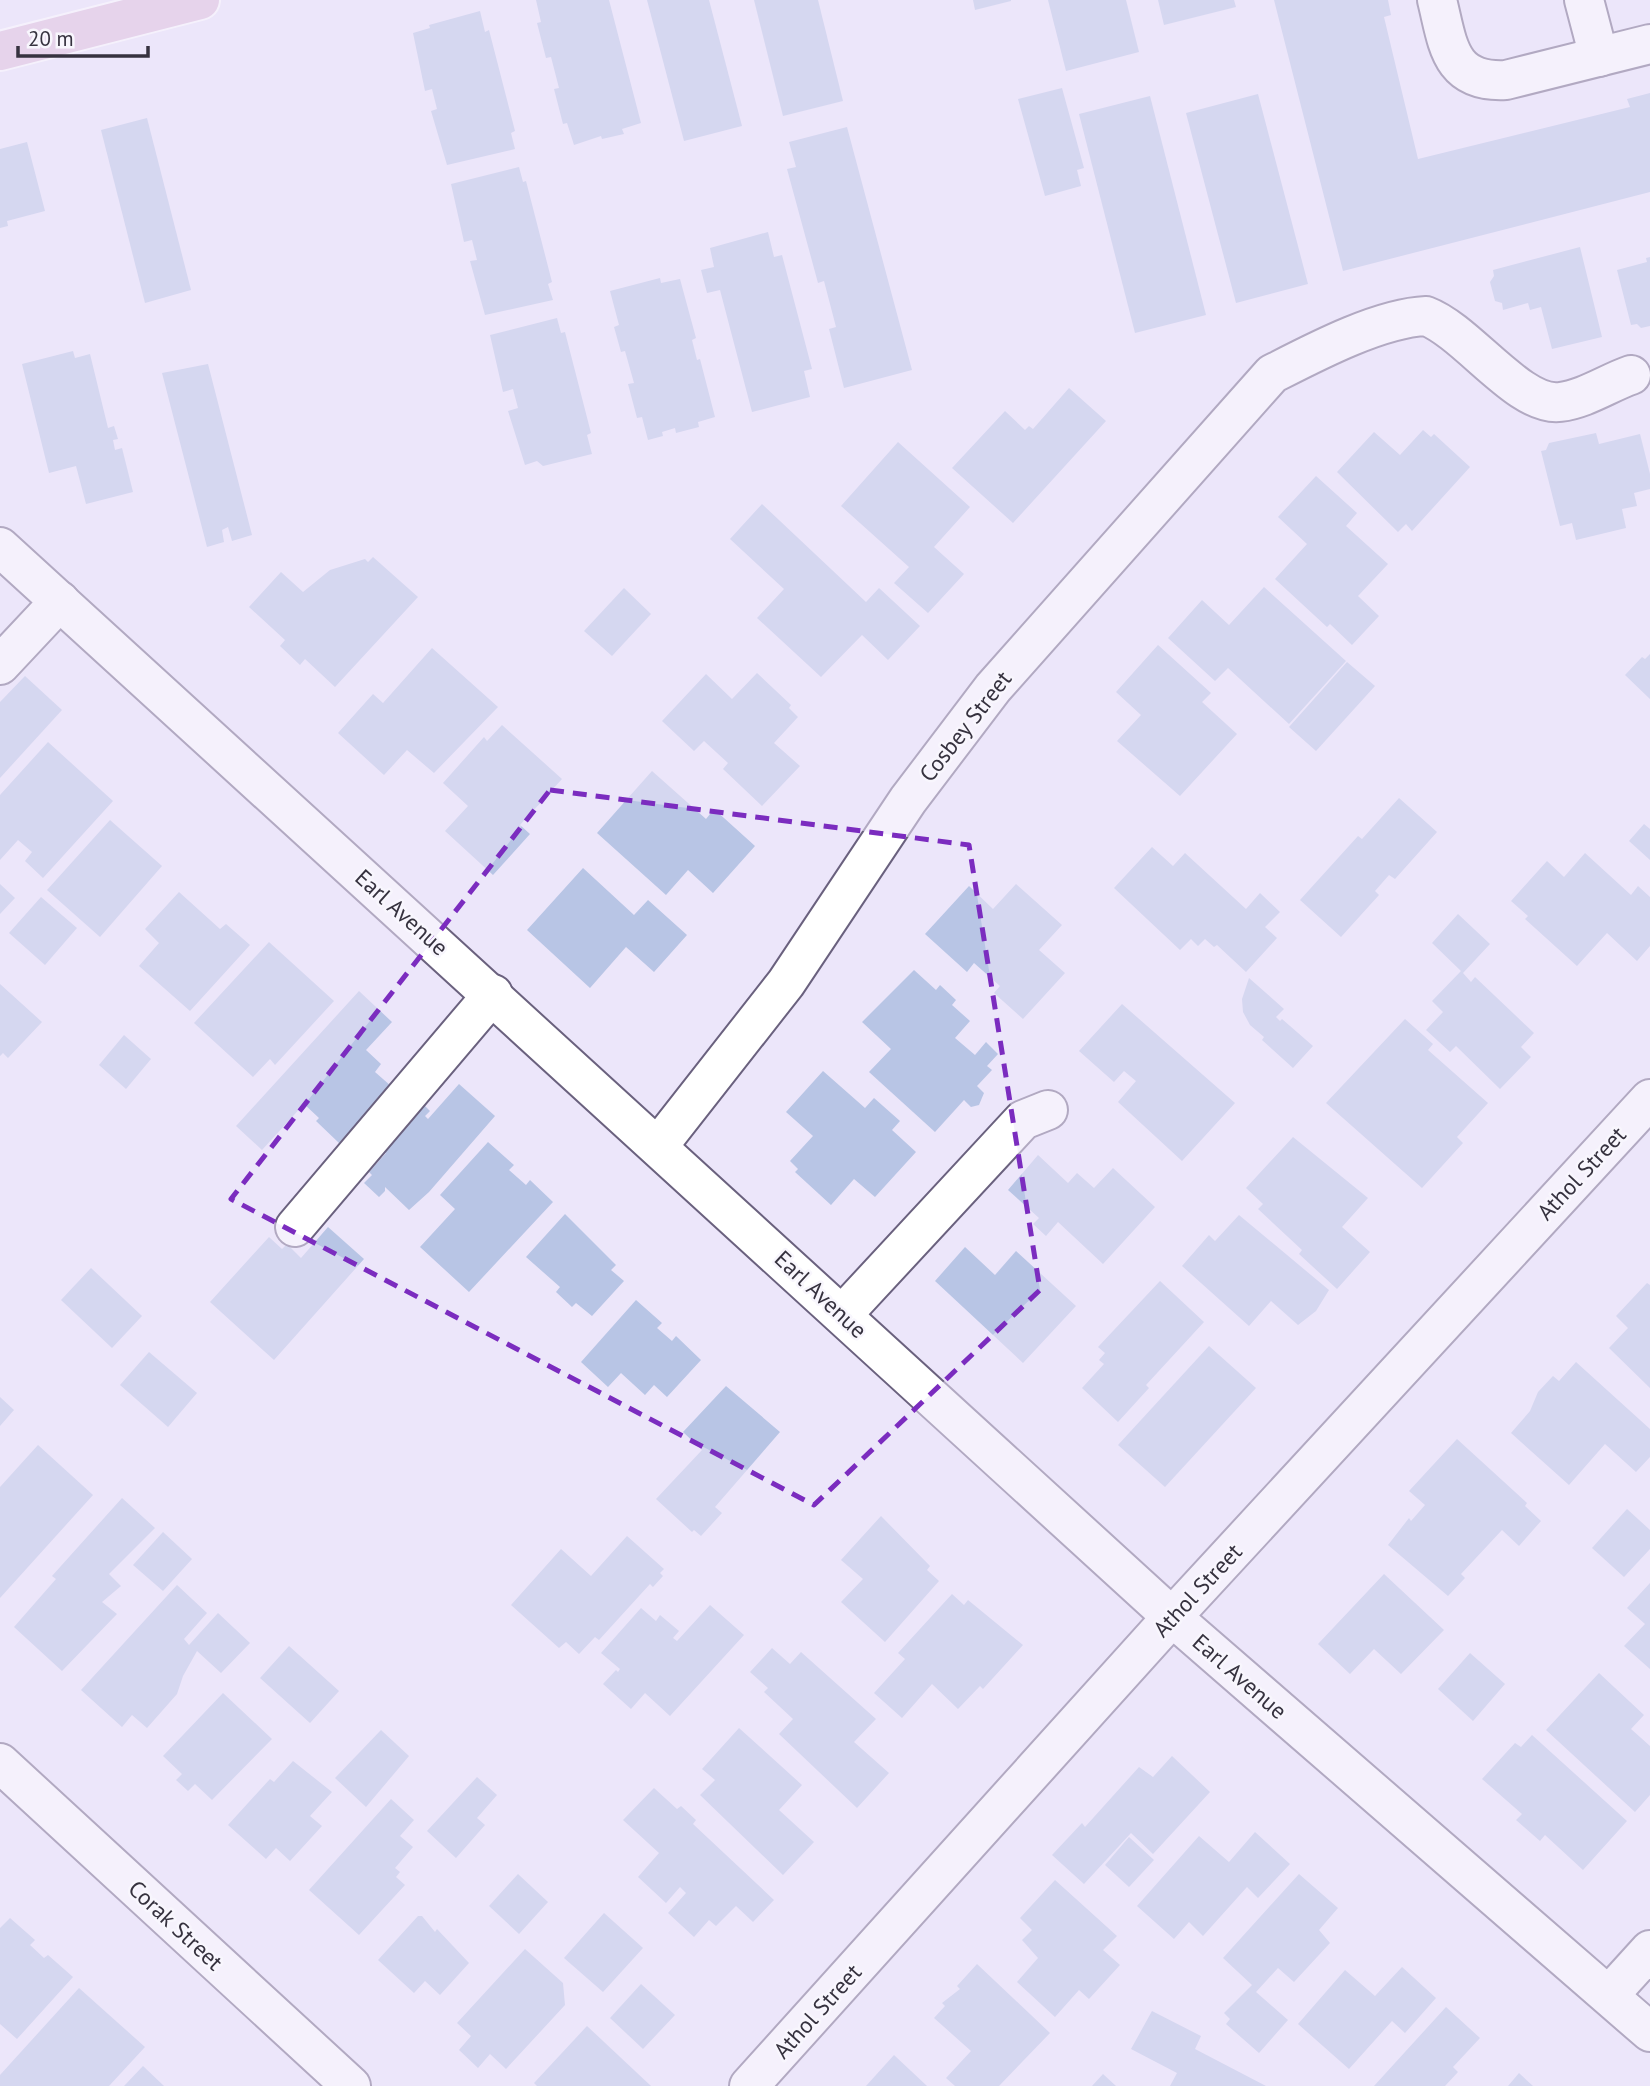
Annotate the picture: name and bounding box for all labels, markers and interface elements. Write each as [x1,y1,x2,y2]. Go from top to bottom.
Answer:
scale bar [18,14,147,58]
text: 20 m [28,25,74,52]
street label: Cosbey Street [913,665,1017,787]
street label: Earl Avenue [349,863,455,961]
street label: Athol Street [1530,1120,1632,1226]
street label: Earl Avenue [769,1244,873,1344]
street label: Athol Street [1146,1537,1248,1643]
street label: Earl Avenue [1187,1627,1293,1725]
street label: Corak Street [123,1874,230,1976]
street label: Athol Street [767,1958,867,2064]

